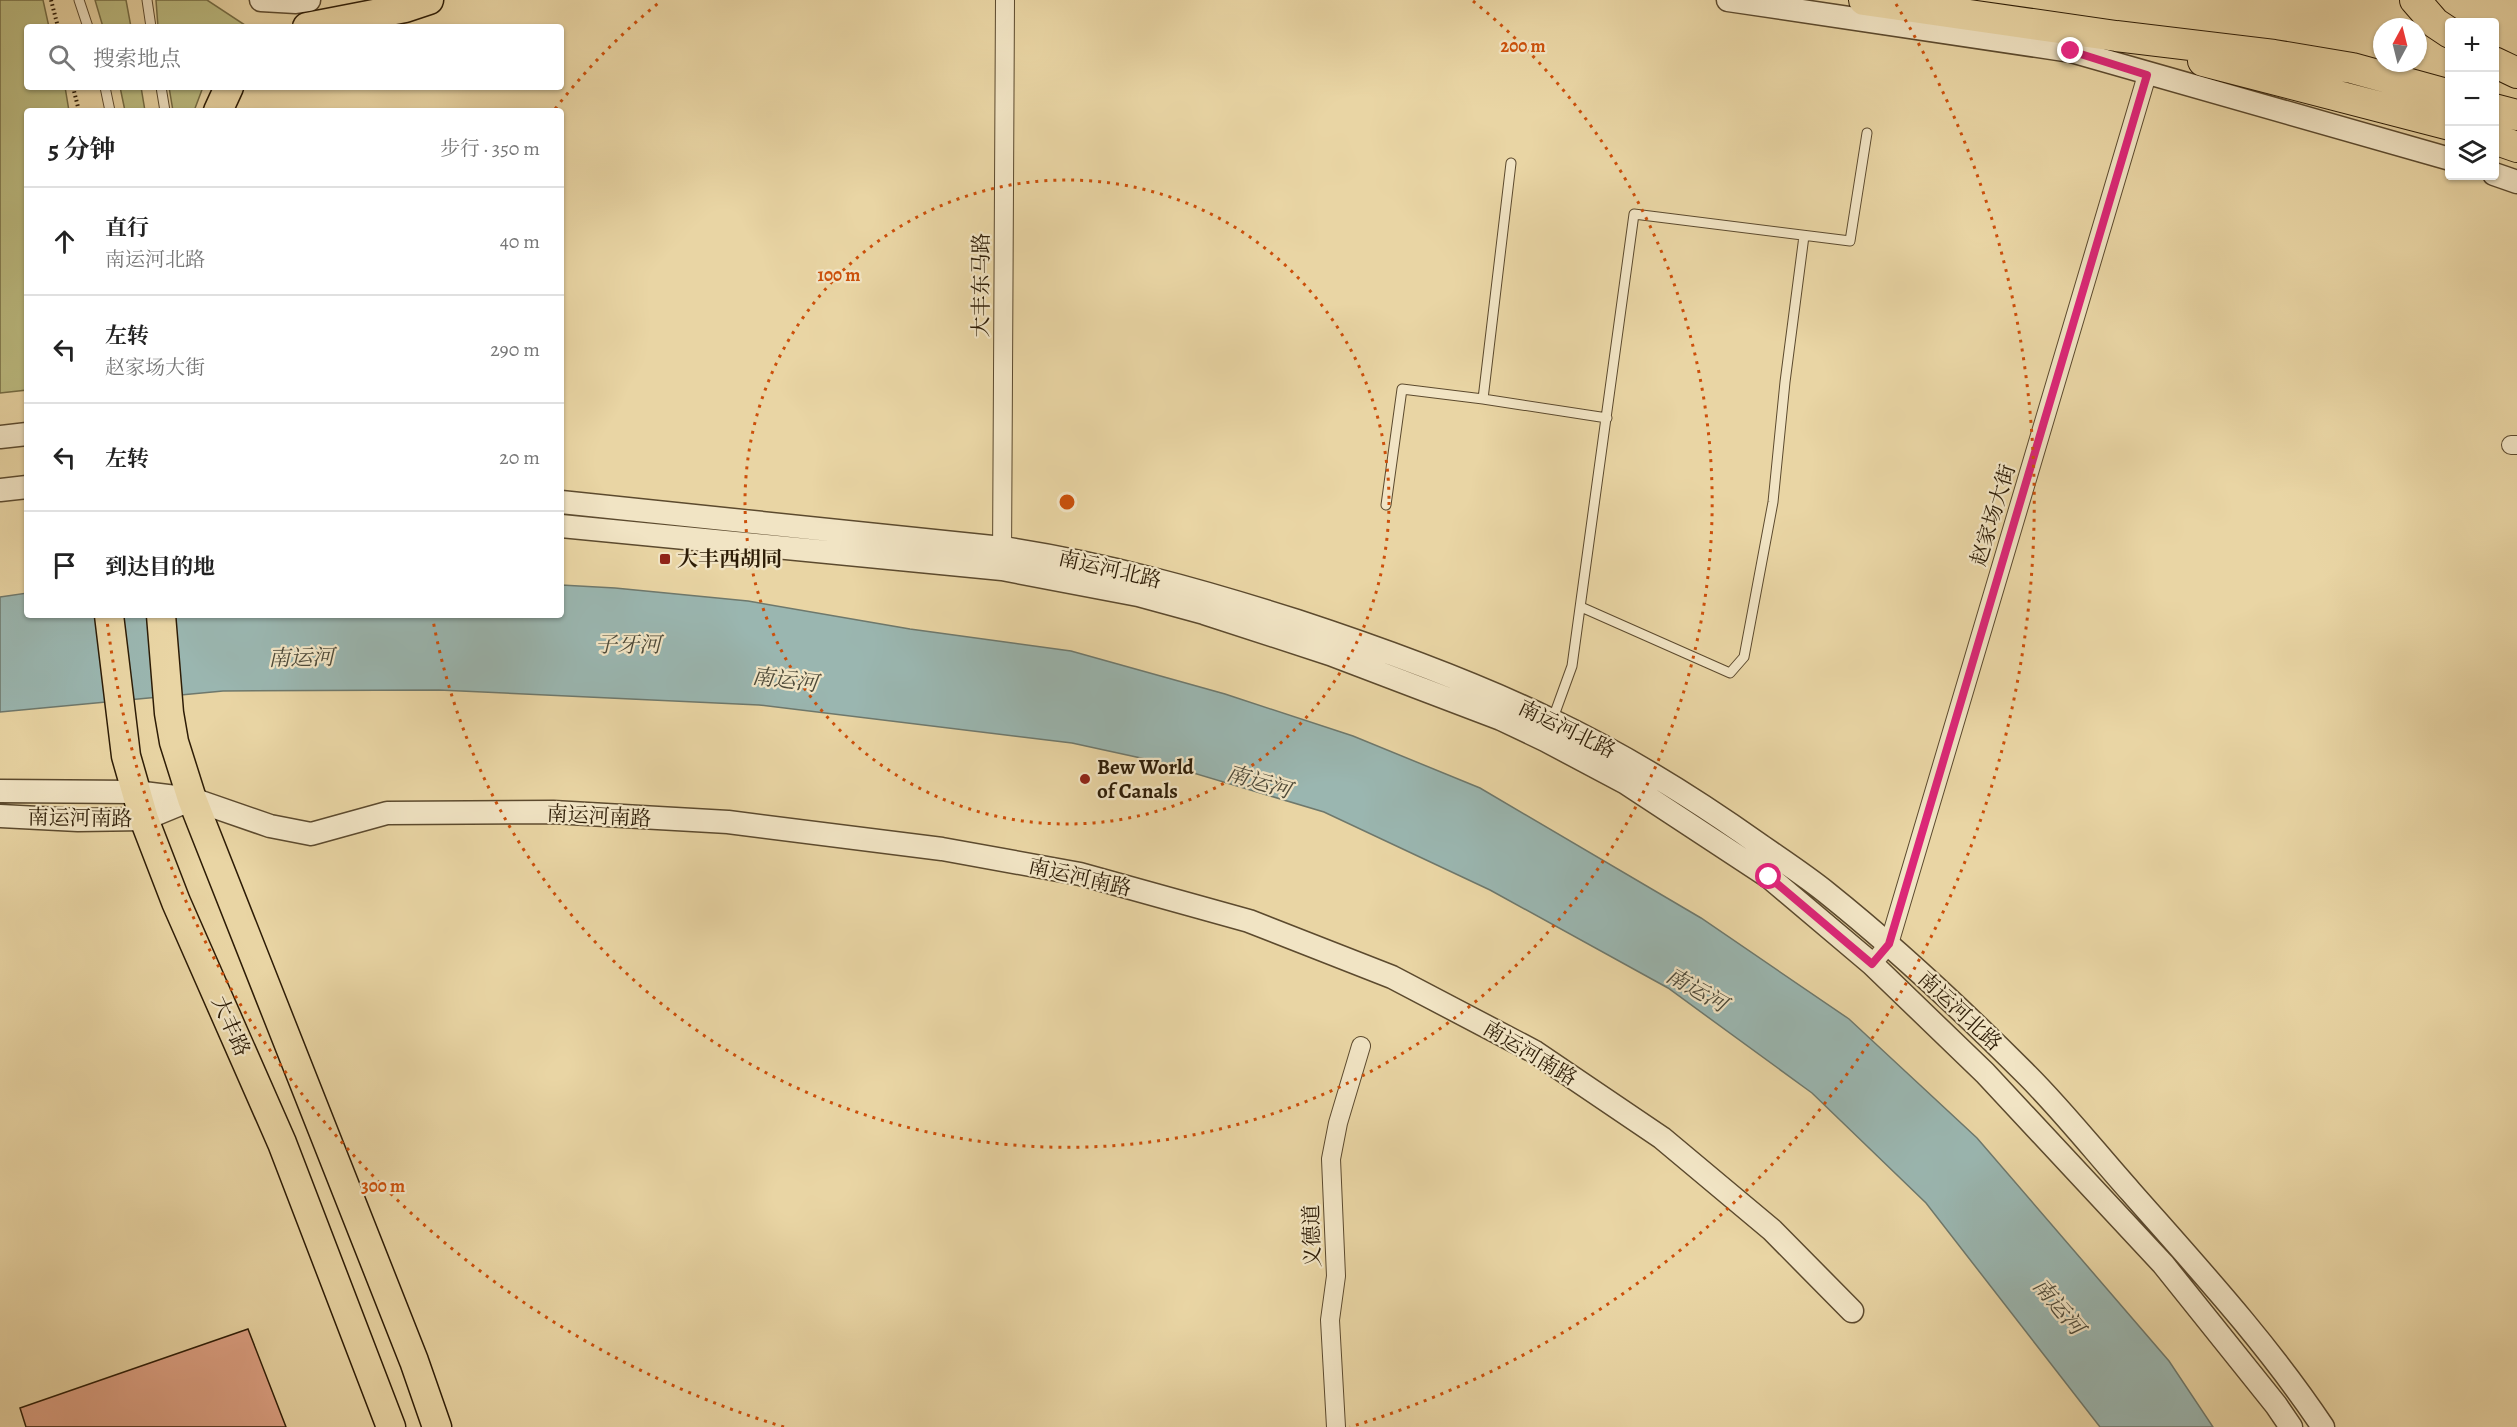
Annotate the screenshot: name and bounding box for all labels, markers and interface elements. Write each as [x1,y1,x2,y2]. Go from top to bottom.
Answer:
north arrow [2373,18,2427,72]
map controls [2445,18,2499,180]
button: + [2445,18,2499,72]
search box [24,24,564,90]
text: 200 m [1500,34,1546,58]
route end [2057,37,2083,63]
icon: search [45,41,78,74]
text: 搜索地点 [93,44,181,74]
button: − [2445,72,2499,126]
button: layers [2445,126,2499,180]
text: 5 分钟 [48,132,116,167]
text: 步行 · 350 m [440,135,540,162]
text: 直行 [105,213,149,243]
icon: ahead [48,225,81,258]
text: 40 m [500,228,540,255]
street label: 大丰东马路 [967,233,995,338]
text: 南运河北路 [105,246,205,273]
text: 100 m [818,263,860,287]
text: 左转 [105,321,149,351]
icon: left [48,333,81,366]
text: 290 m [490,336,540,363]
text: 赵家场大街 [105,354,205,381]
icon: left [48,441,81,474]
text: 左转 [105,444,149,474]
text: 20 m [499,444,540,471]
street label: 赵家场大街 [1964,461,2022,569]
centre of rings [1057,492,1077,512]
street label: 南运河北路 [1056,544,1164,594]
place label: 大丰西胡同 [677,545,782,573]
icon: arrive [48,549,81,582]
text: 到达目的地 [105,552,215,582]
marker: 大丰西胡同 [658,552,672,566]
water label: 子牙河 [595,630,665,660]
water label: 南运河 [268,642,338,674]
water label: 南运河 [750,661,823,699]
street label: 南运河北路 [1514,693,1620,765]
place label: Bew World of Canals [1097,753,1194,805]
water label: 南运河 [1223,758,1298,807]
marker: Bew World of Canals [1078,772,1092,786]
street label: 南运河南路 [546,799,652,833]
street label: 南运河南路 [27,803,133,833]
street label: 南运河南路 [1026,852,1134,902]
route start [1755,863,1781,889]
water label: 南运河 [1660,960,1736,1021]
street label: 南运河北路 [1912,965,2008,1057]
street label: 大丰路 [205,992,257,1060]
street label: 南运河南路 [1478,1014,1582,1092]
text: 300 m [361,1174,405,1198]
street label: 义德道 [1297,1204,1327,1268]
water label: 南运河 [2026,1272,2094,1345]

